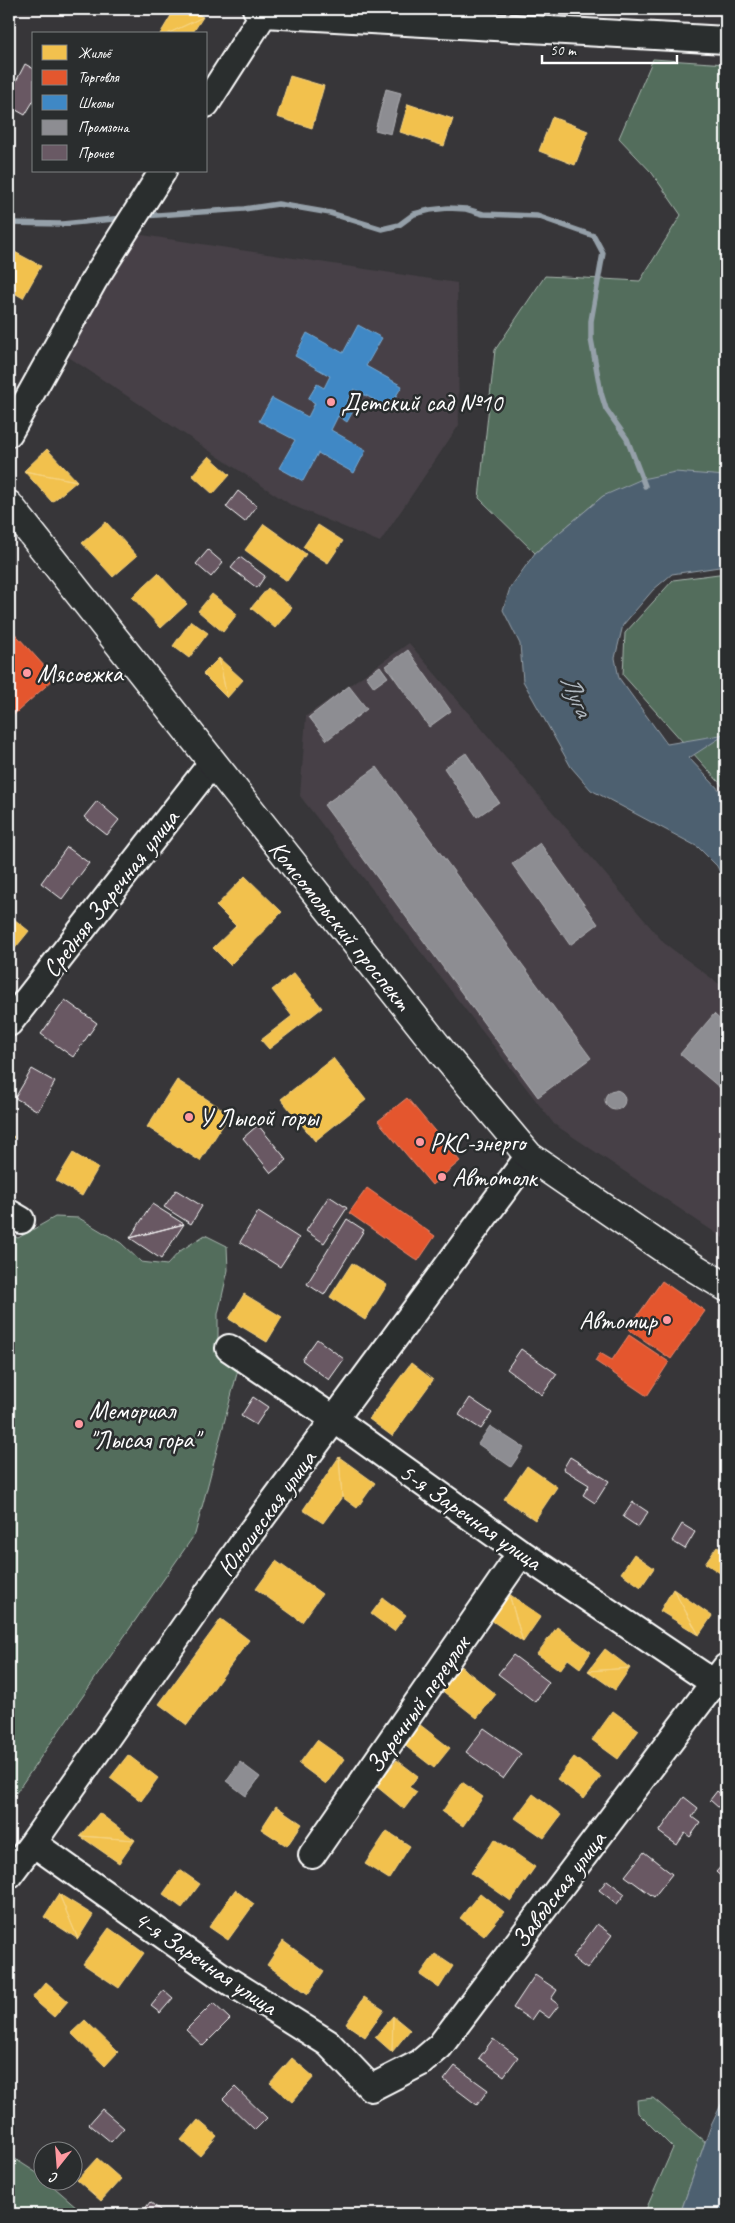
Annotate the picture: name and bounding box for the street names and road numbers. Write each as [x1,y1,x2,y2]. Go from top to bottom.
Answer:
street label: Средняя Заречная улица [35,802,187,984]
street label: Комсомольский проспект [262,834,419,1018]
street label: Юношеская улица [210,1443,325,1583]
street label: 5-я Заречная улица [393,1456,549,1579]
street label: Заречный переулок [359,1627,479,1780]
street label: Заводская улица [504,1823,615,1955]
street label: 4-я Заречная улица [128,1903,285,2024]

